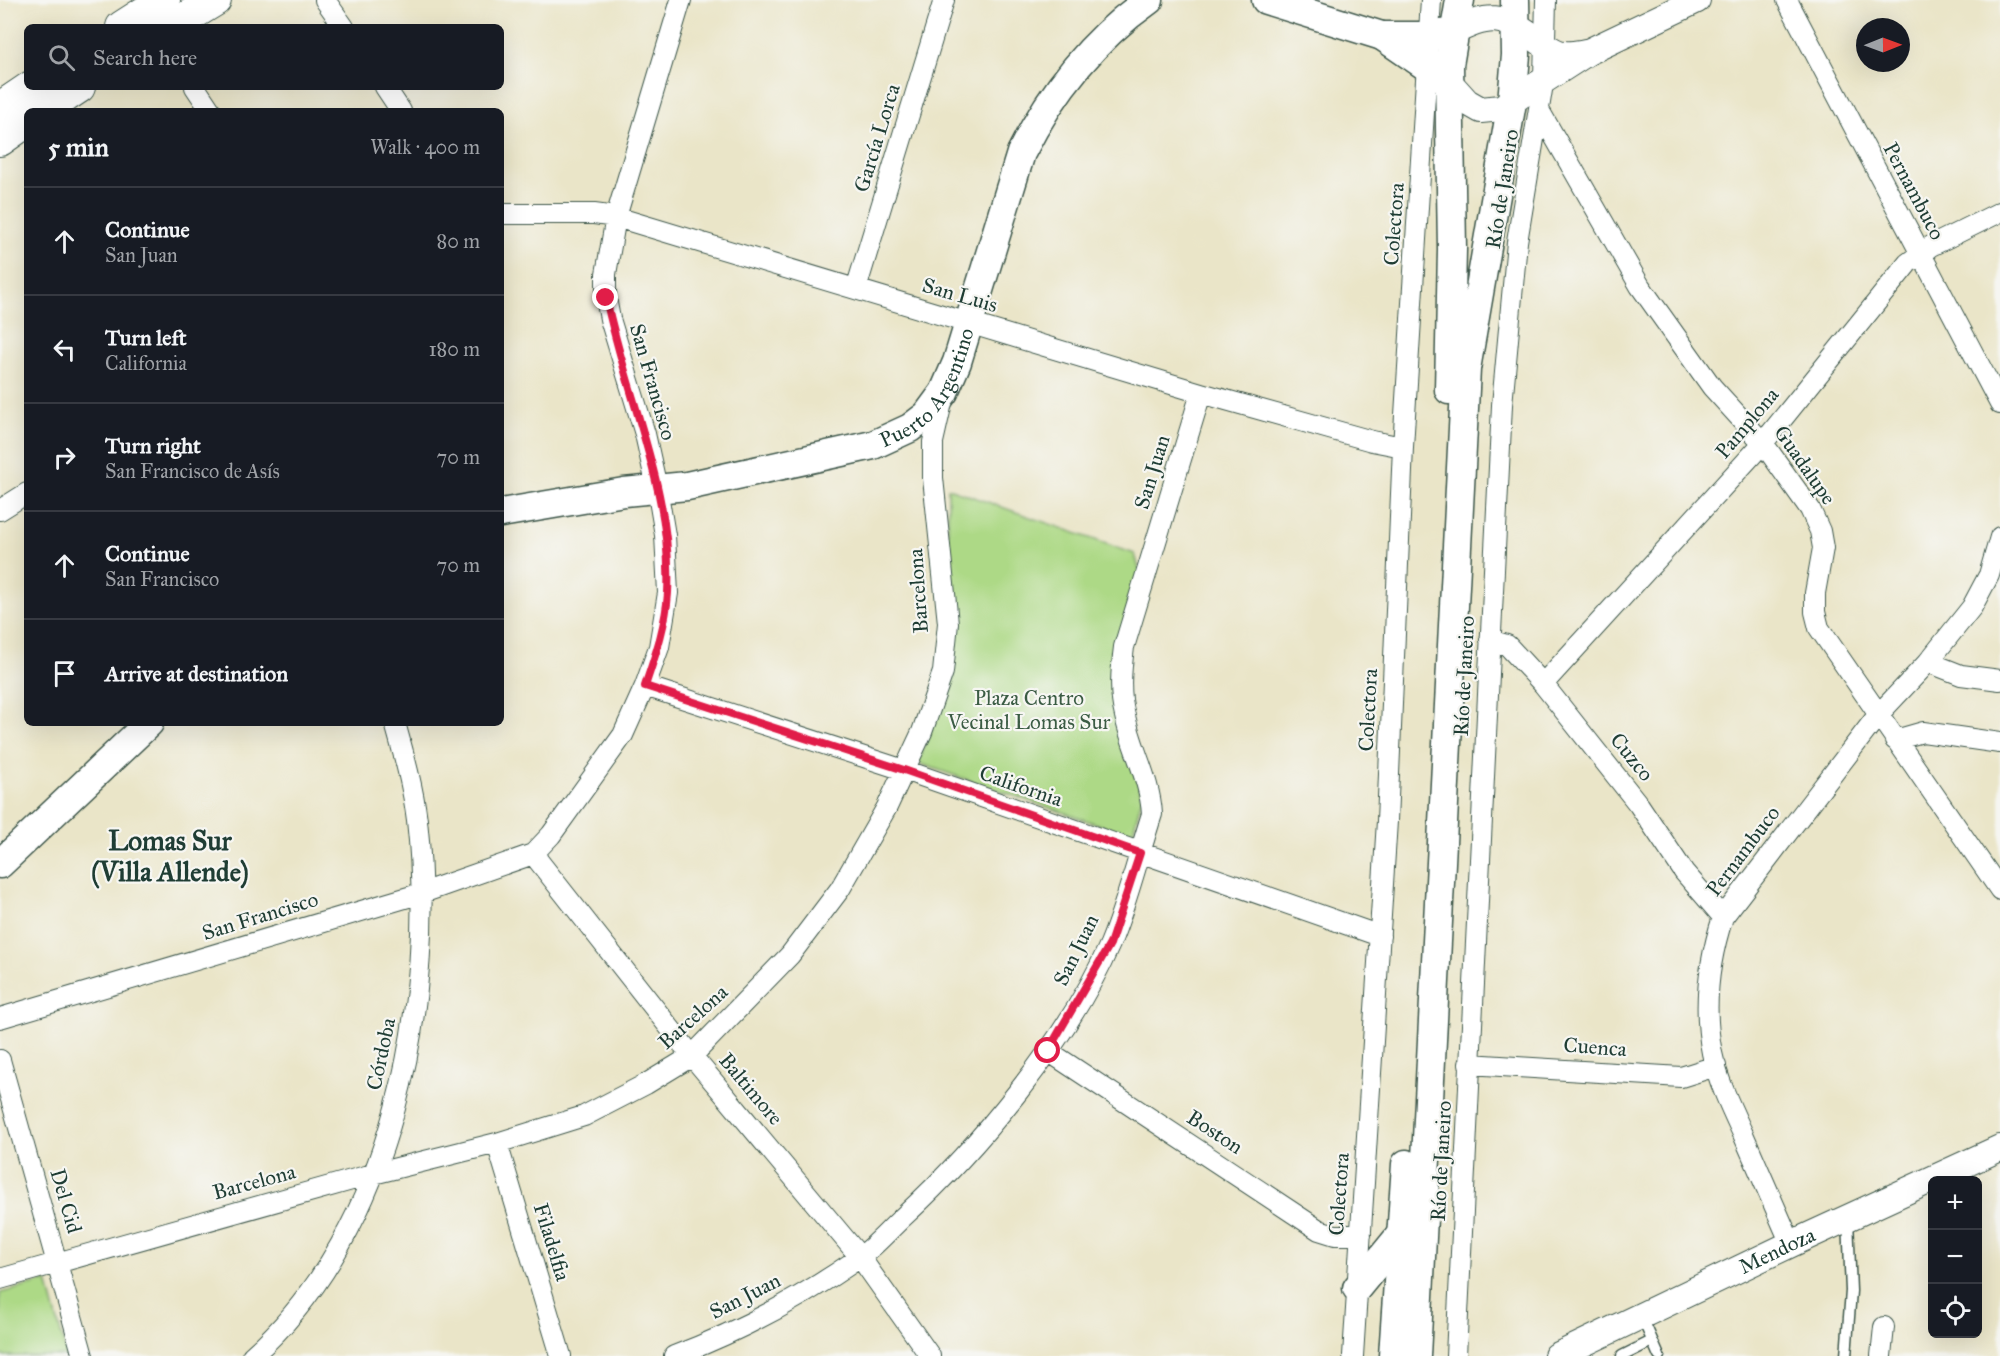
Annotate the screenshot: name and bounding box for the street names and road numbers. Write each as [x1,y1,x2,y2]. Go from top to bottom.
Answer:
street label: García Lorca [848,81,906,195]
street label: Río de Janeiro [1480,127,1524,251]
street label: Pernambuco [1877,138,1951,244]
street label: Colectora [1378,182,1410,266]
street label: San Luis [919,272,1001,318]
street label: San Francisco [624,321,682,444]
street label: Puerto Argentino [875,325,980,453]
street label: Pamplona [1710,382,1784,464]
street label: Guadalupe [1768,420,1842,510]
street label: San Juan [1128,432,1176,512]
street label: Barcelona [902,548,934,634]
street label: Río de Janeiro [1448,615,1480,737]
street label: Colectora [1353,668,1383,752]
street label: Cuzco [1605,728,1660,787]
street label: California [976,760,1066,812]
street label: Pernambuco [1700,800,1786,901]
street label: San Francisco [199,886,321,946]
street label: San Juan [1048,910,1104,990]
street label: Barcelona [653,979,733,1055]
street label: Córdoba [361,1015,401,1092]
street label: Cuenca [1562,1032,1628,1062]
street label: Baltimore [713,1048,789,1131]
street label: Río de Janeiro [1425,1100,1457,1222]
street label: Boston [1182,1104,1248,1160]
street label: Colectora [1323,1152,1355,1236]
street label: Barcelona [210,1158,298,1206]
street label: Del Cid [44,1166,88,1237]
street label: Filadelfia [528,1200,576,1284]
street label: Mendoza [1735,1222,1820,1280]
street label: San Juan [705,1267,785,1325]

